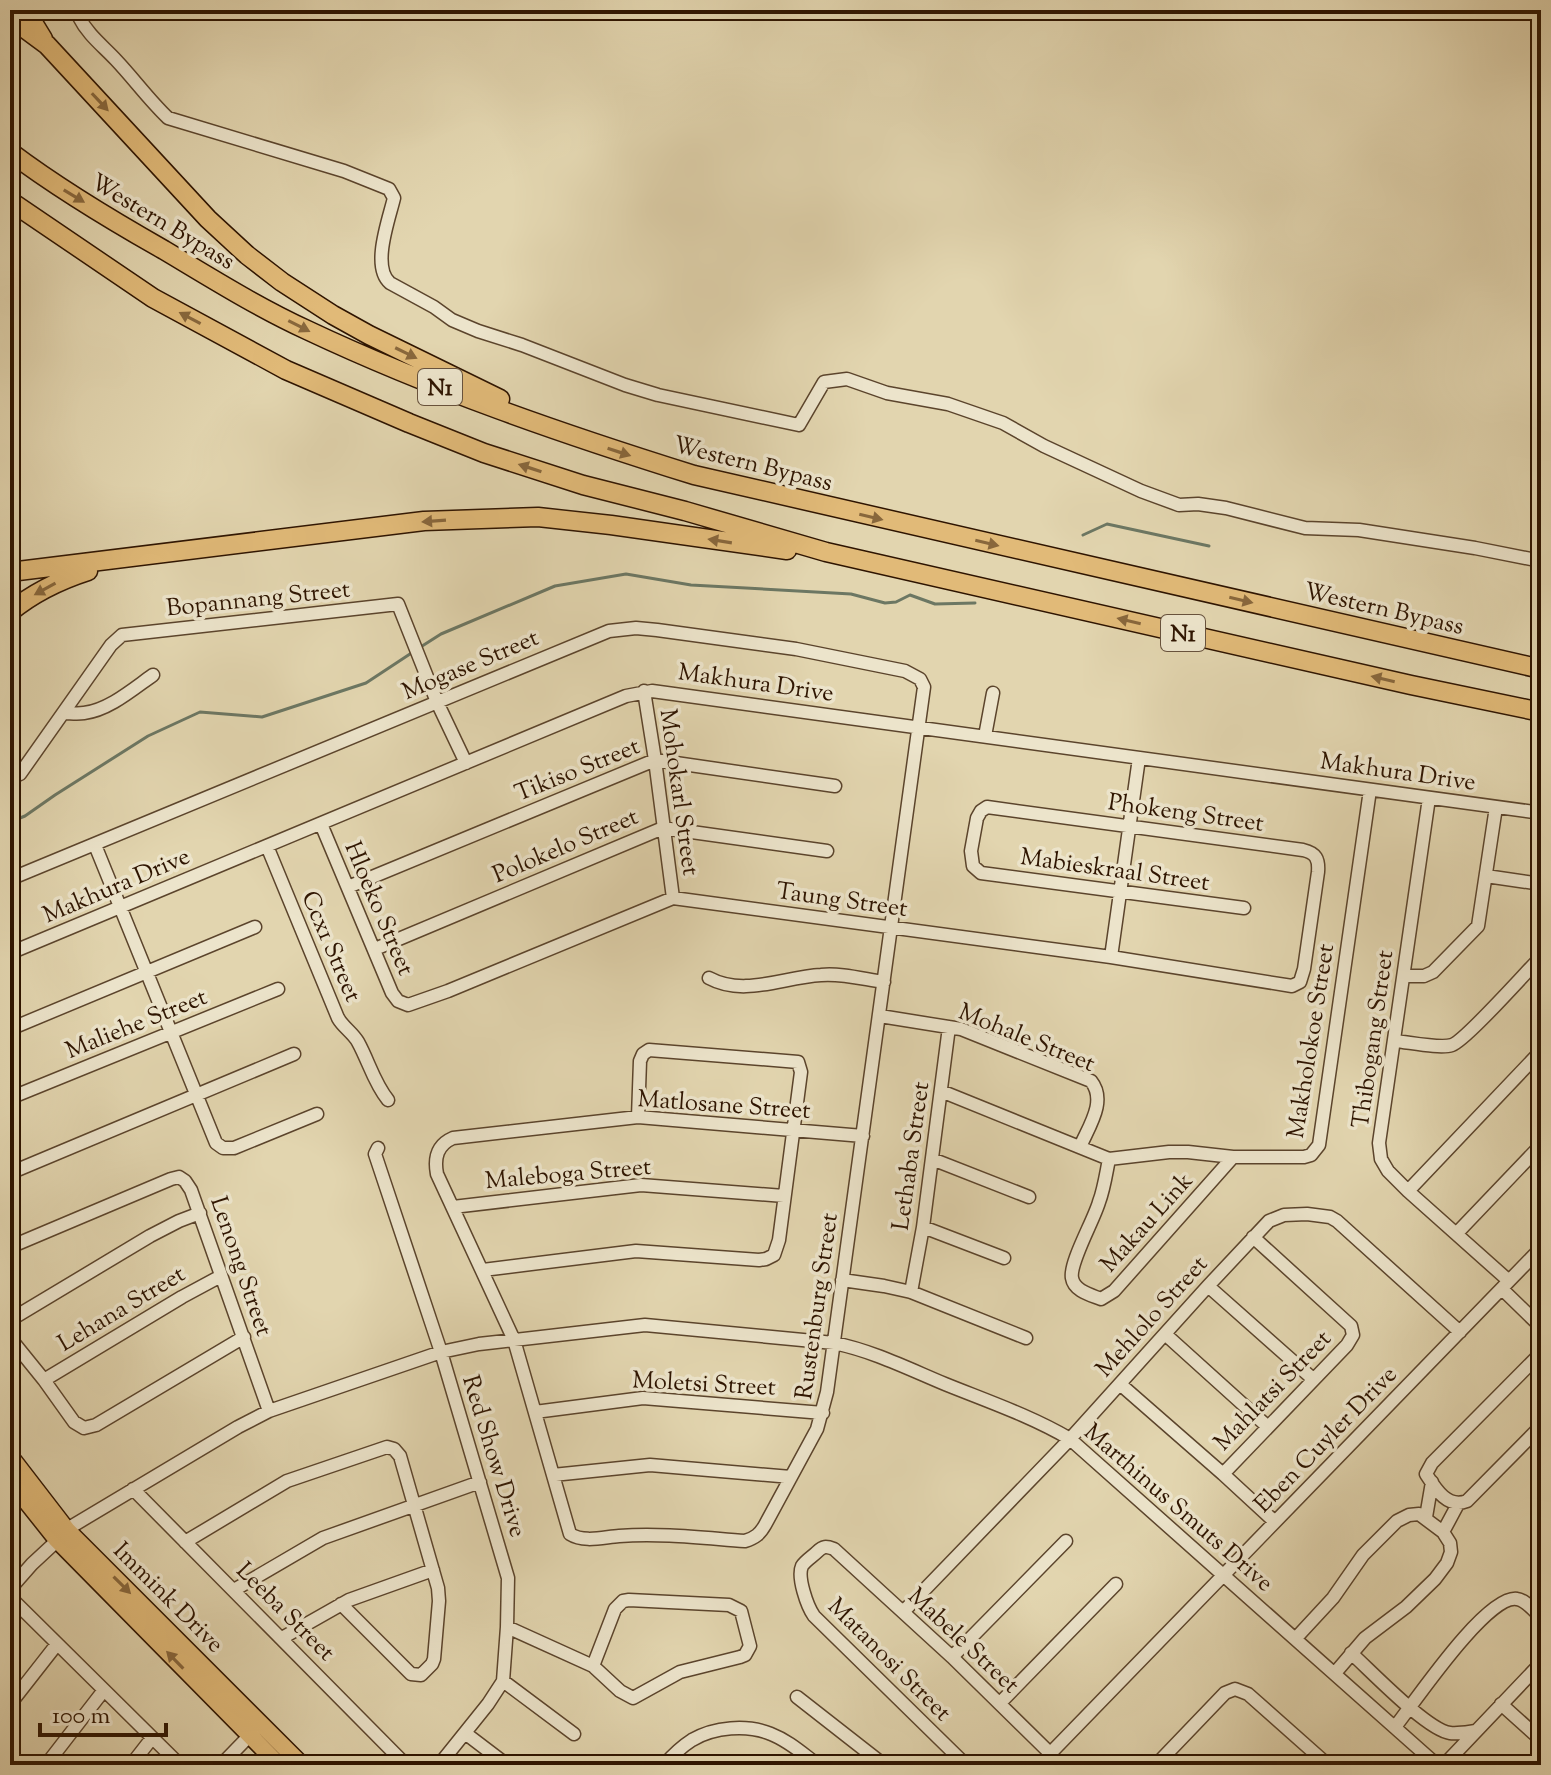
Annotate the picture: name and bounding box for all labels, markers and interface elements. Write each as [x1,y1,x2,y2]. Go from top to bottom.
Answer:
one-way arrow [90,92,108,111]
street label: Western Bypass [83,166,241,279]
one-way arrow [63,189,85,203]
one-way arrow [179,311,201,325]
one-way arrow [288,320,311,333]
one-way arrow [394,346,418,360]
road number: N1 [418,369,462,405]
street label: Western Bypass [669,429,836,501]
one-way arrow [608,446,632,458]
one-way arrow [517,461,541,473]
one-way arrow [858,511,883,524]
one-way arrow [421,515,446,528]
one-way arrow [708,534,733,547]
one-way arrow [975,537,1000,550]
street label: Bopannang Street [165,573,352,627]
street label: Western Bypass [1300,575,1467,645]
one-way arrow [34,582,56,596]
one-way arrow [1229,594,1254,607]
one-way arrow [1116,614,1141,627]
road number: N1 [1161,615,1205,651]
street label: Mogase Street [397,622,544,710]
street label: Makhura Drive [676,656,836,712]
one-way arrow [1370,672,1395,684]
street label: Mohokarl Street [649,707,707,878]
street label: Tikiso Street [510,730,645,811]
street label: Makhura Drive [1318,745,1478,801]
street label: Phokeng Street [1106,786,1266,842]
street label: Polokelo Street [488,801,644,893]
street label: Hloeko Street [335,837,422,981]
street label: Makhura Drive [38,841,196,933]
street label: Mabieskraal Street [1018,841,1212,901]
street label: Taung Street [774,875,909,927]
street label: Ccx1 Street [292,886,369,1008]
street label: Makholokoe Street [1280,942,1344,1141]
street label: Thibogang Street [1345,948,1403,1130]
street label: Maliehe Street [61,981,213,1069]
street label: Mohale Street [953,996,1100,1082]
street label: Lethaba Street [885,1080,939,1233]
street label: Matlosane Street [636,1083,812,1129]
street label: Maleboga Street [484,1151,653,1199]
street label: Makau Link [1093,1166,1202,1281]
street label: Lenong Street [200,1192,280,1341]
street label: Rustenburg Street [788,1211,848,1402]
street label: Mehlolo Street [1089,1249,1216,1386]
street label: Lehana Street [52,1258,192,1361]
street label: Mahlatsi Street [1207,1323,1340,1459]
street label: Eben Cuyler Drive [1247,1359,1406,1521]
street label: Moletsi Street [631,1364,777,1406]
street label: Red Show Drive [452,1371,534,1542]
street label: Marthinus Smuts Drive [1075,1416,1280,1601]
street label: Immink Drive [104,1535,231,1662]
street label: Leeba Street [227,1555,342,1670]
one-way arrow [113,1575,131,1594]
street label: Mabele Street [899,1581,1026,1702]
street label: Matanosi Street [819,1591,958,1730]
one-way arrow [166,1651,185,1670]
scale bar [40,1687,166,1737]
text: 100 m [52,1700,110,1734]

